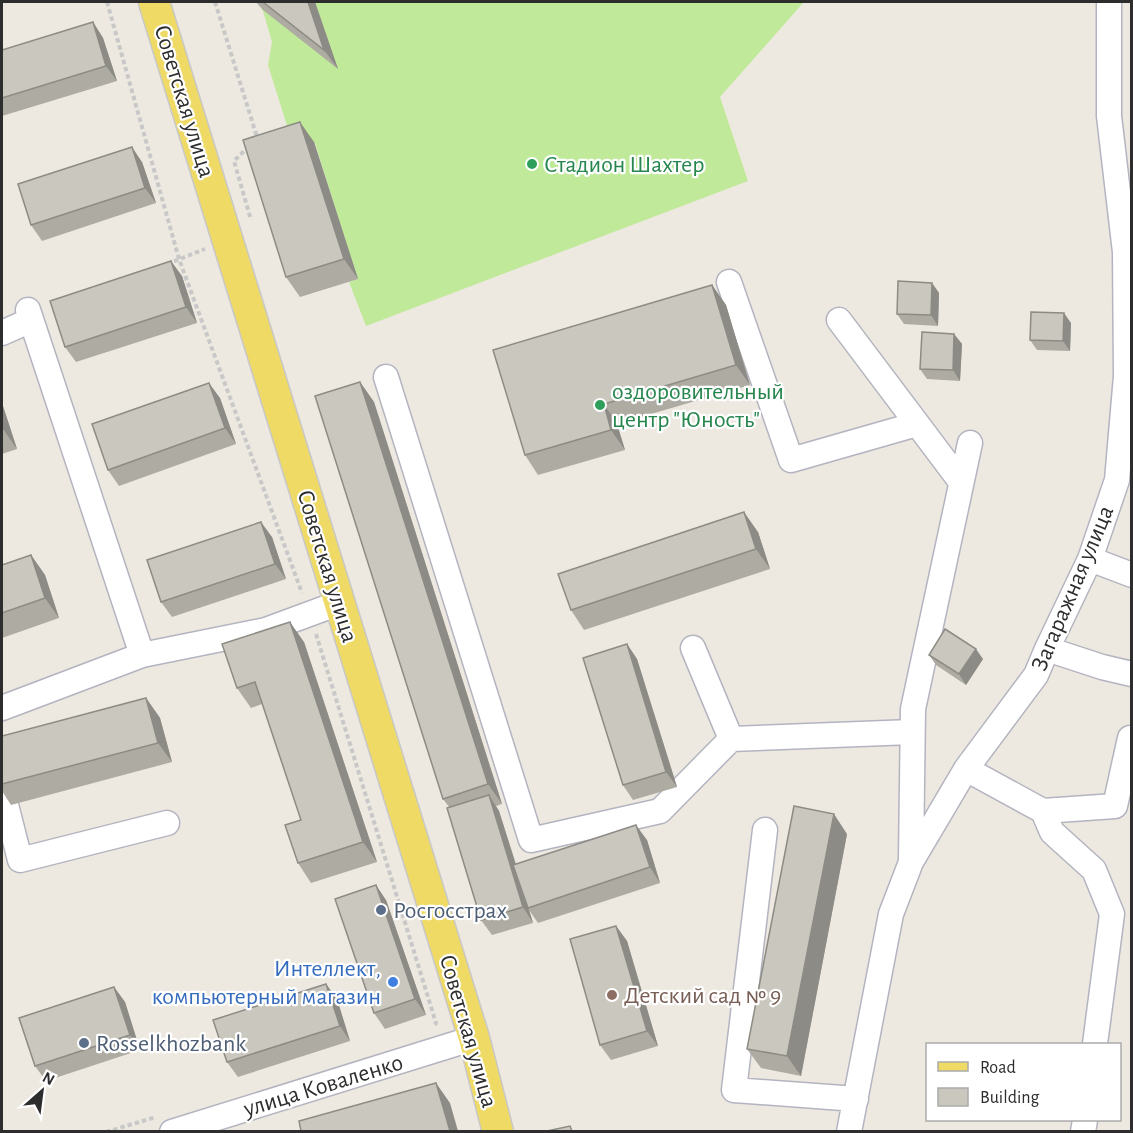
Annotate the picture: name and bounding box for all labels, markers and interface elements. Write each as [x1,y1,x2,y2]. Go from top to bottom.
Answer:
street label: Советская улица [149,22,219,180]
place label: Стадион Шахтер [544,153,704,177]
marker: Стадион Шахтер [525,157,539,171]
place label: оздоровительный центр "Юность" [612,380,784,432]
marker: оздоровительный центр "Юность" [593,398,607,412]
street label: Советская улица [292,487,362,645]
street label: Загаражная улица [1027,502,1119,674]
place label: Росгосстрах [393,899,508,923]
marker: Росгосстрах [374,903,388,917]
street label: Советская улица [435,952,501,1111]
place label: Интеллект, компьютерный магазин [152,957,381,1009]
marker: Интеллект, компьютерный магазин [386,975,400,989]
place label: Детский сад № 9 [624,984,781,1008]
marker: Детский сад № 9 [605,988,619,1002]
place label: Rosselkhozbank [96,1032,246,1056]
marker: Rosselkhozbank [77,1036,91,1050]
legend [926,1043,1121,1121]
street label: улица Коваленко [240,1050,406,1122]
text: Road [980,1059,1016,1077]
north arrow [12,1061,72,1121]
text: N [40,1069,57,1088]
text: Building [980,1089,1040,1107]

